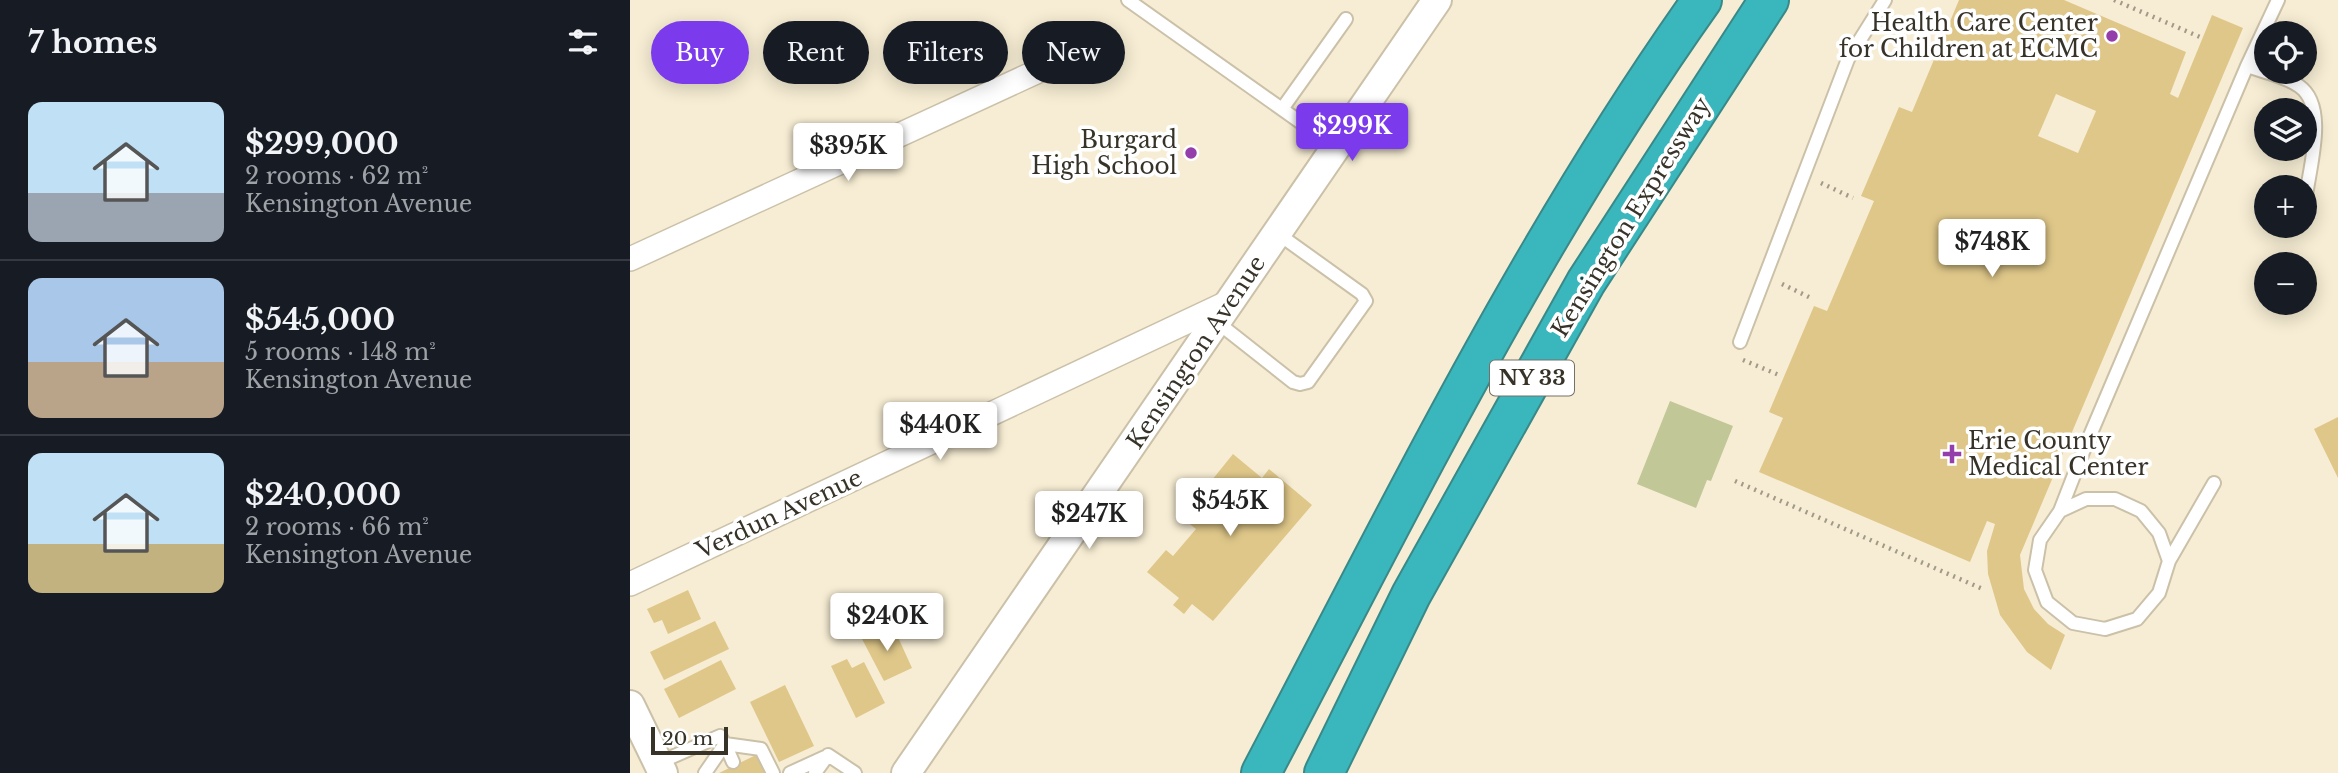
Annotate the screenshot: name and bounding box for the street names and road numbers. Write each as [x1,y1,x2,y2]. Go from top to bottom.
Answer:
street label: Kensington Expressway [1546,92,1717,342]
street label: Kensington Avenue [1121,250,1271,454]
road number: NY 33 [1490,360,1574,396]
street label: Verdun Avenue [691,463,867,565]

